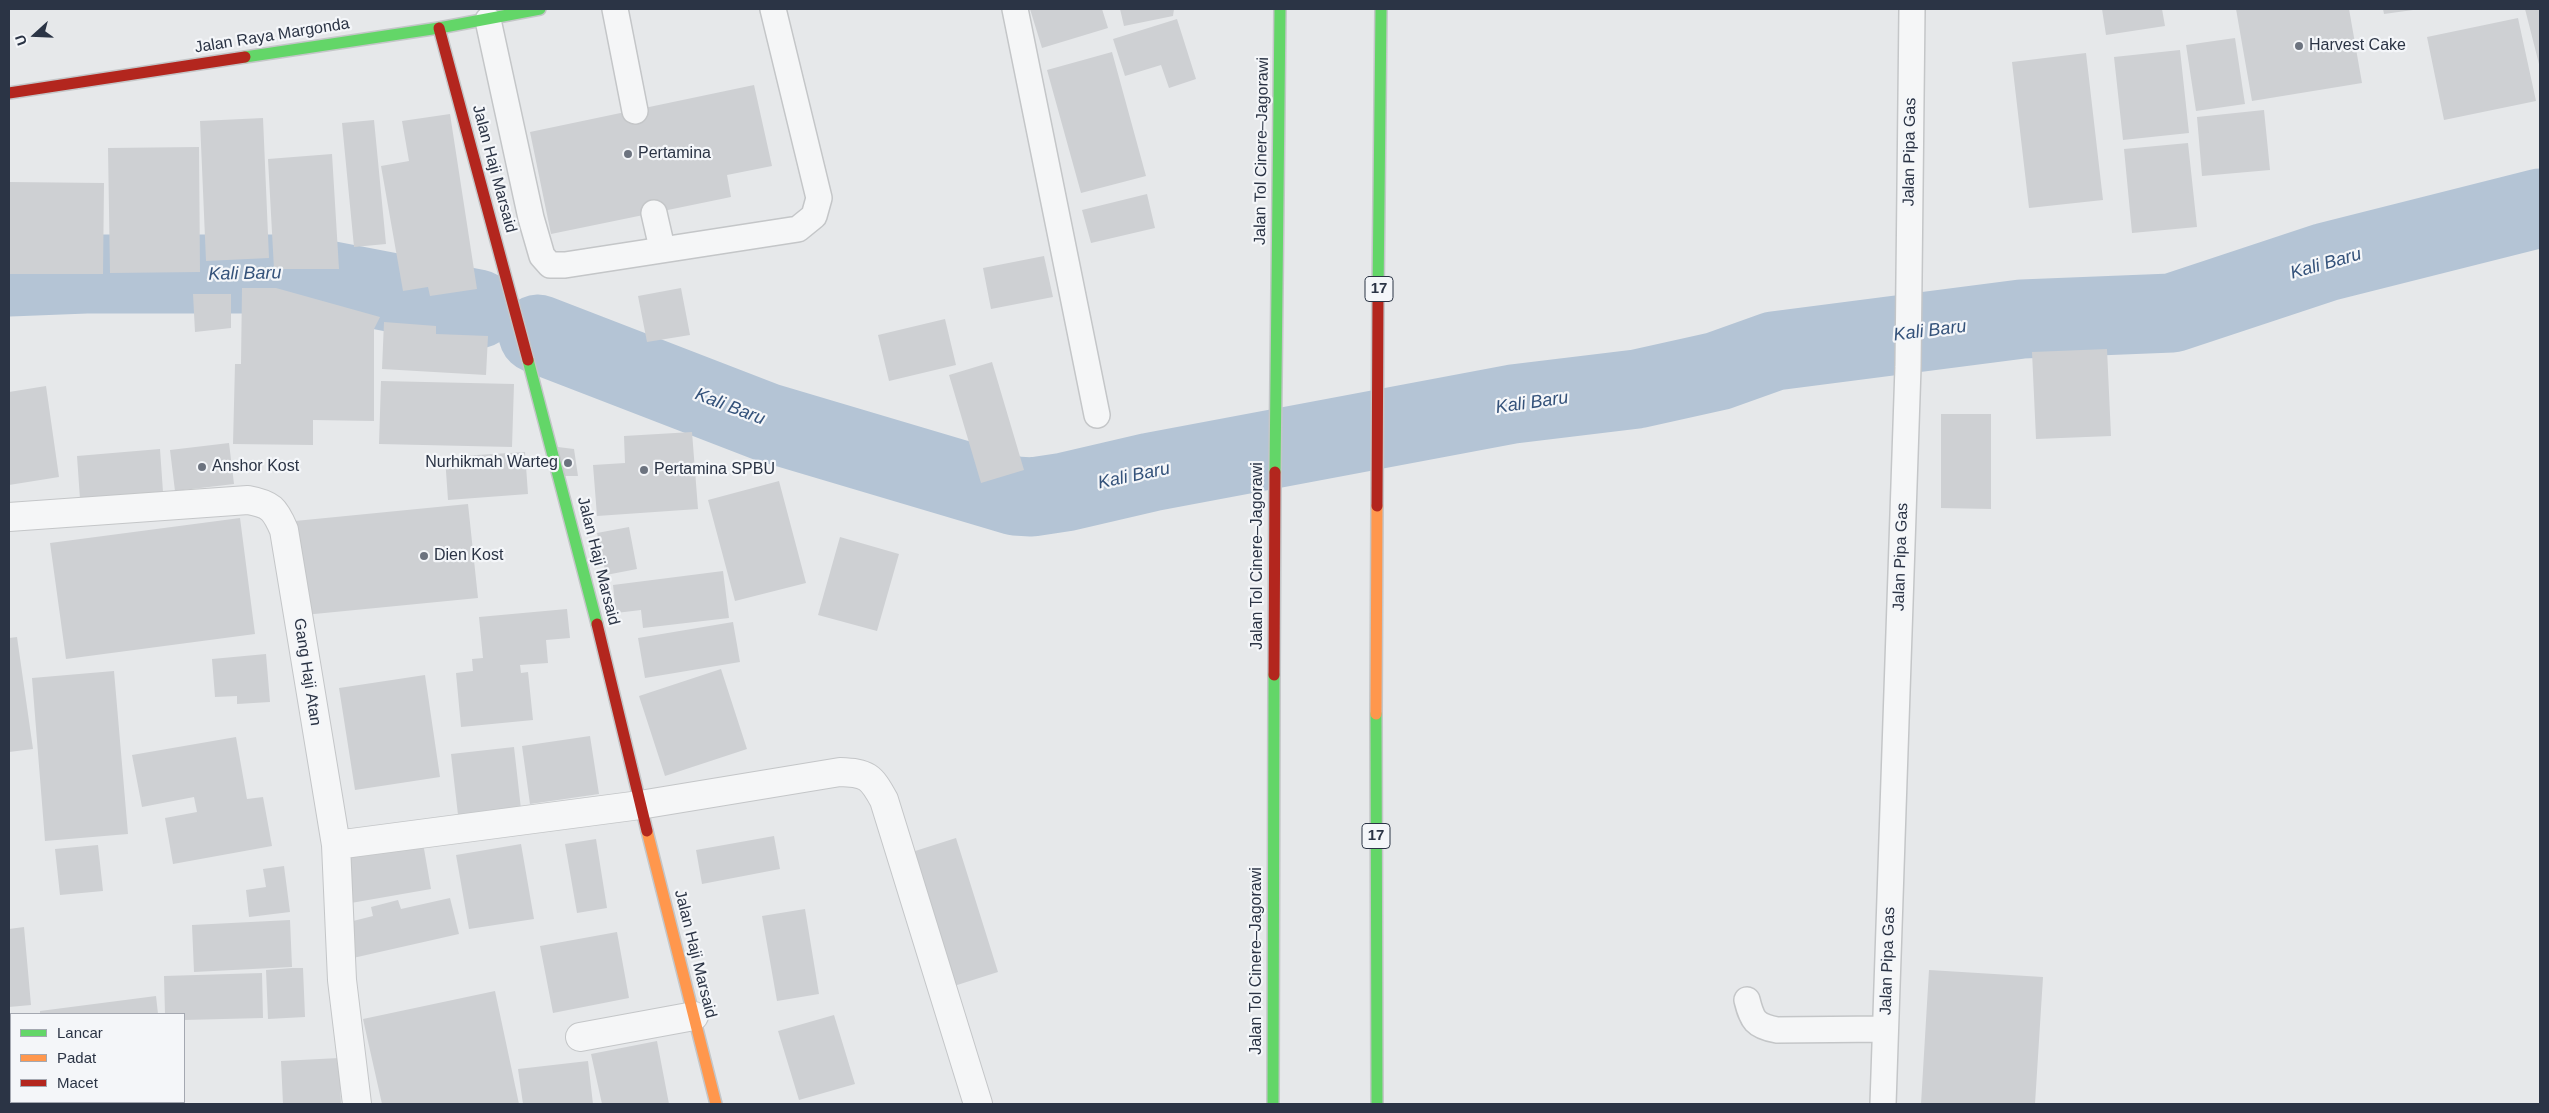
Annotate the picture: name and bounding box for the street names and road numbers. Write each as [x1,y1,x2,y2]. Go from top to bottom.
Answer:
street label: Jalan Raya Margonda [193,14,351,58]
street label: Jalan Tol Cinere–Jagorawi [1251,57,1273,245]
street label: Jalan Pipa Gas [1899,98,1921,206]
street label: Jalan Haji Marsaid [468,103,520,235]
road number: 17 [1365,276,1393,302]
street label: Jalan Tol Cinere–Jagorawi [1248,462,1268,650]
street label: Jalan Haji Marsaid [573,495,623,627]
street label: Jalan Pipa Gas [1890,502,1912,612]
street label: Gang Haji Atan [289,617,325,727]
road number: 17 [1362,824,1390,848]
street label: Jalan Tol Cinere–Jagorawi [1247,867,1267,1055]
street label: Jalan Haji Marsaid [670,888,720,1020]
street label: Jalan Pipa Gas [1877,906,1899,1016]

